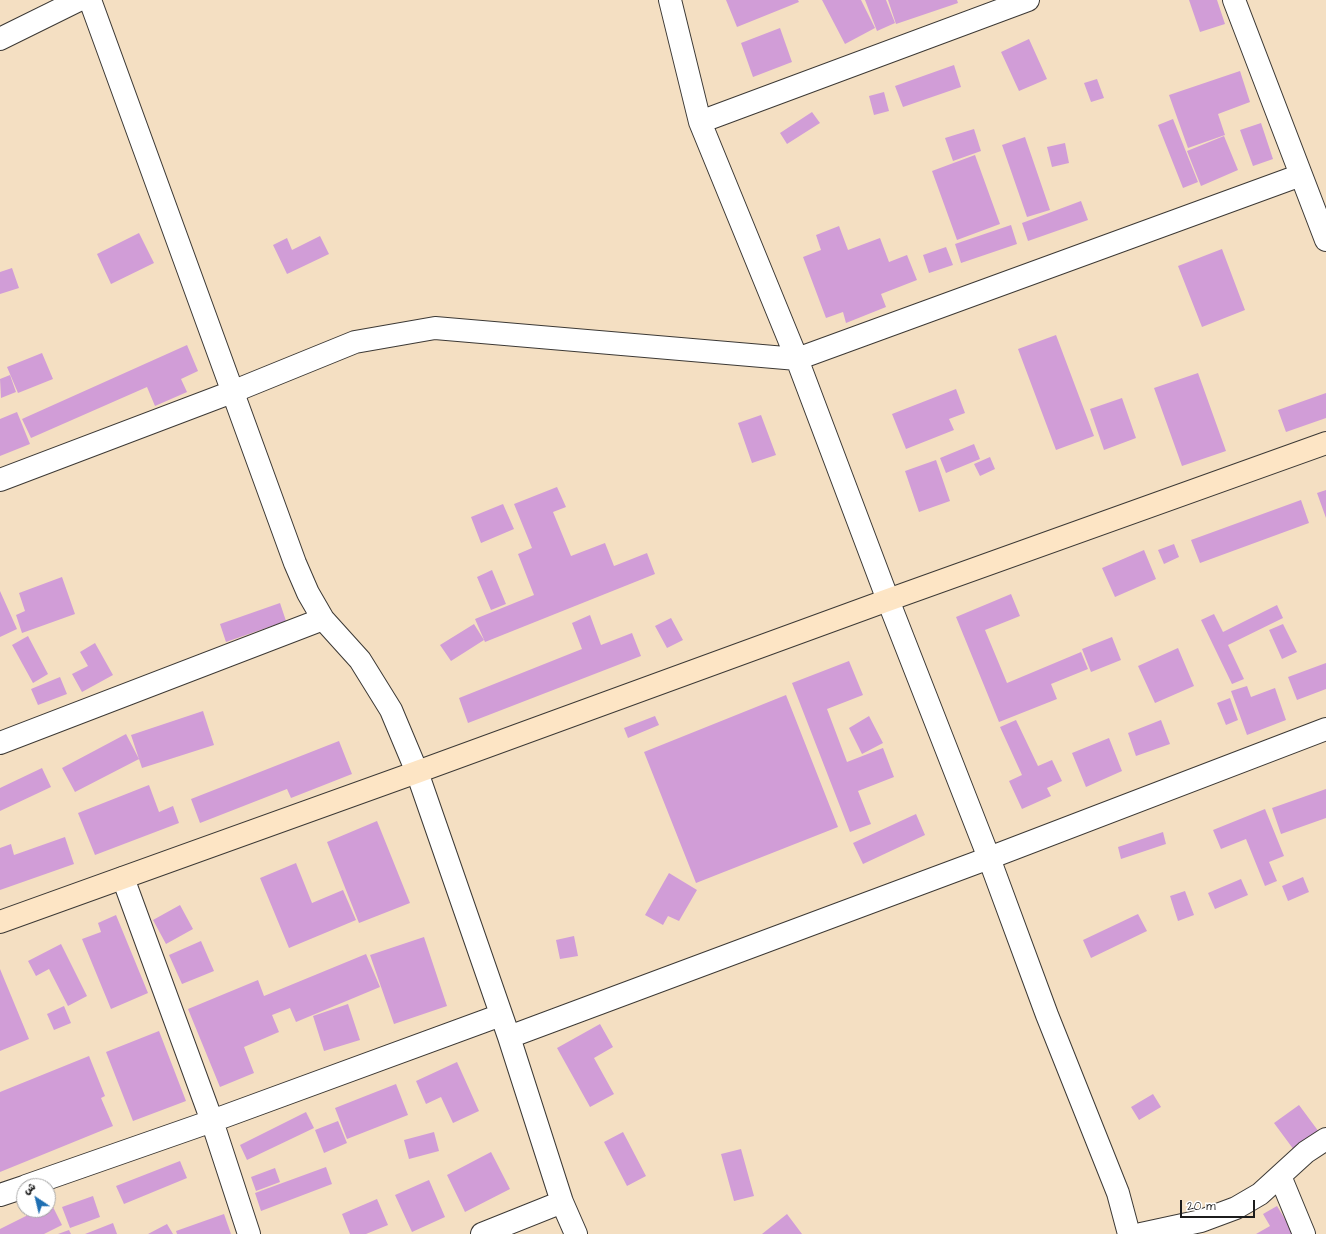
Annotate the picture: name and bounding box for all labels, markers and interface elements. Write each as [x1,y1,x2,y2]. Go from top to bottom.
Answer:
north arrow [16,1178,56,1218]
text: ش [20,1179,39,1198]
scale bar [1182,1192,1257,1218]
text: 20 m [1187,1198,1216,1215]

